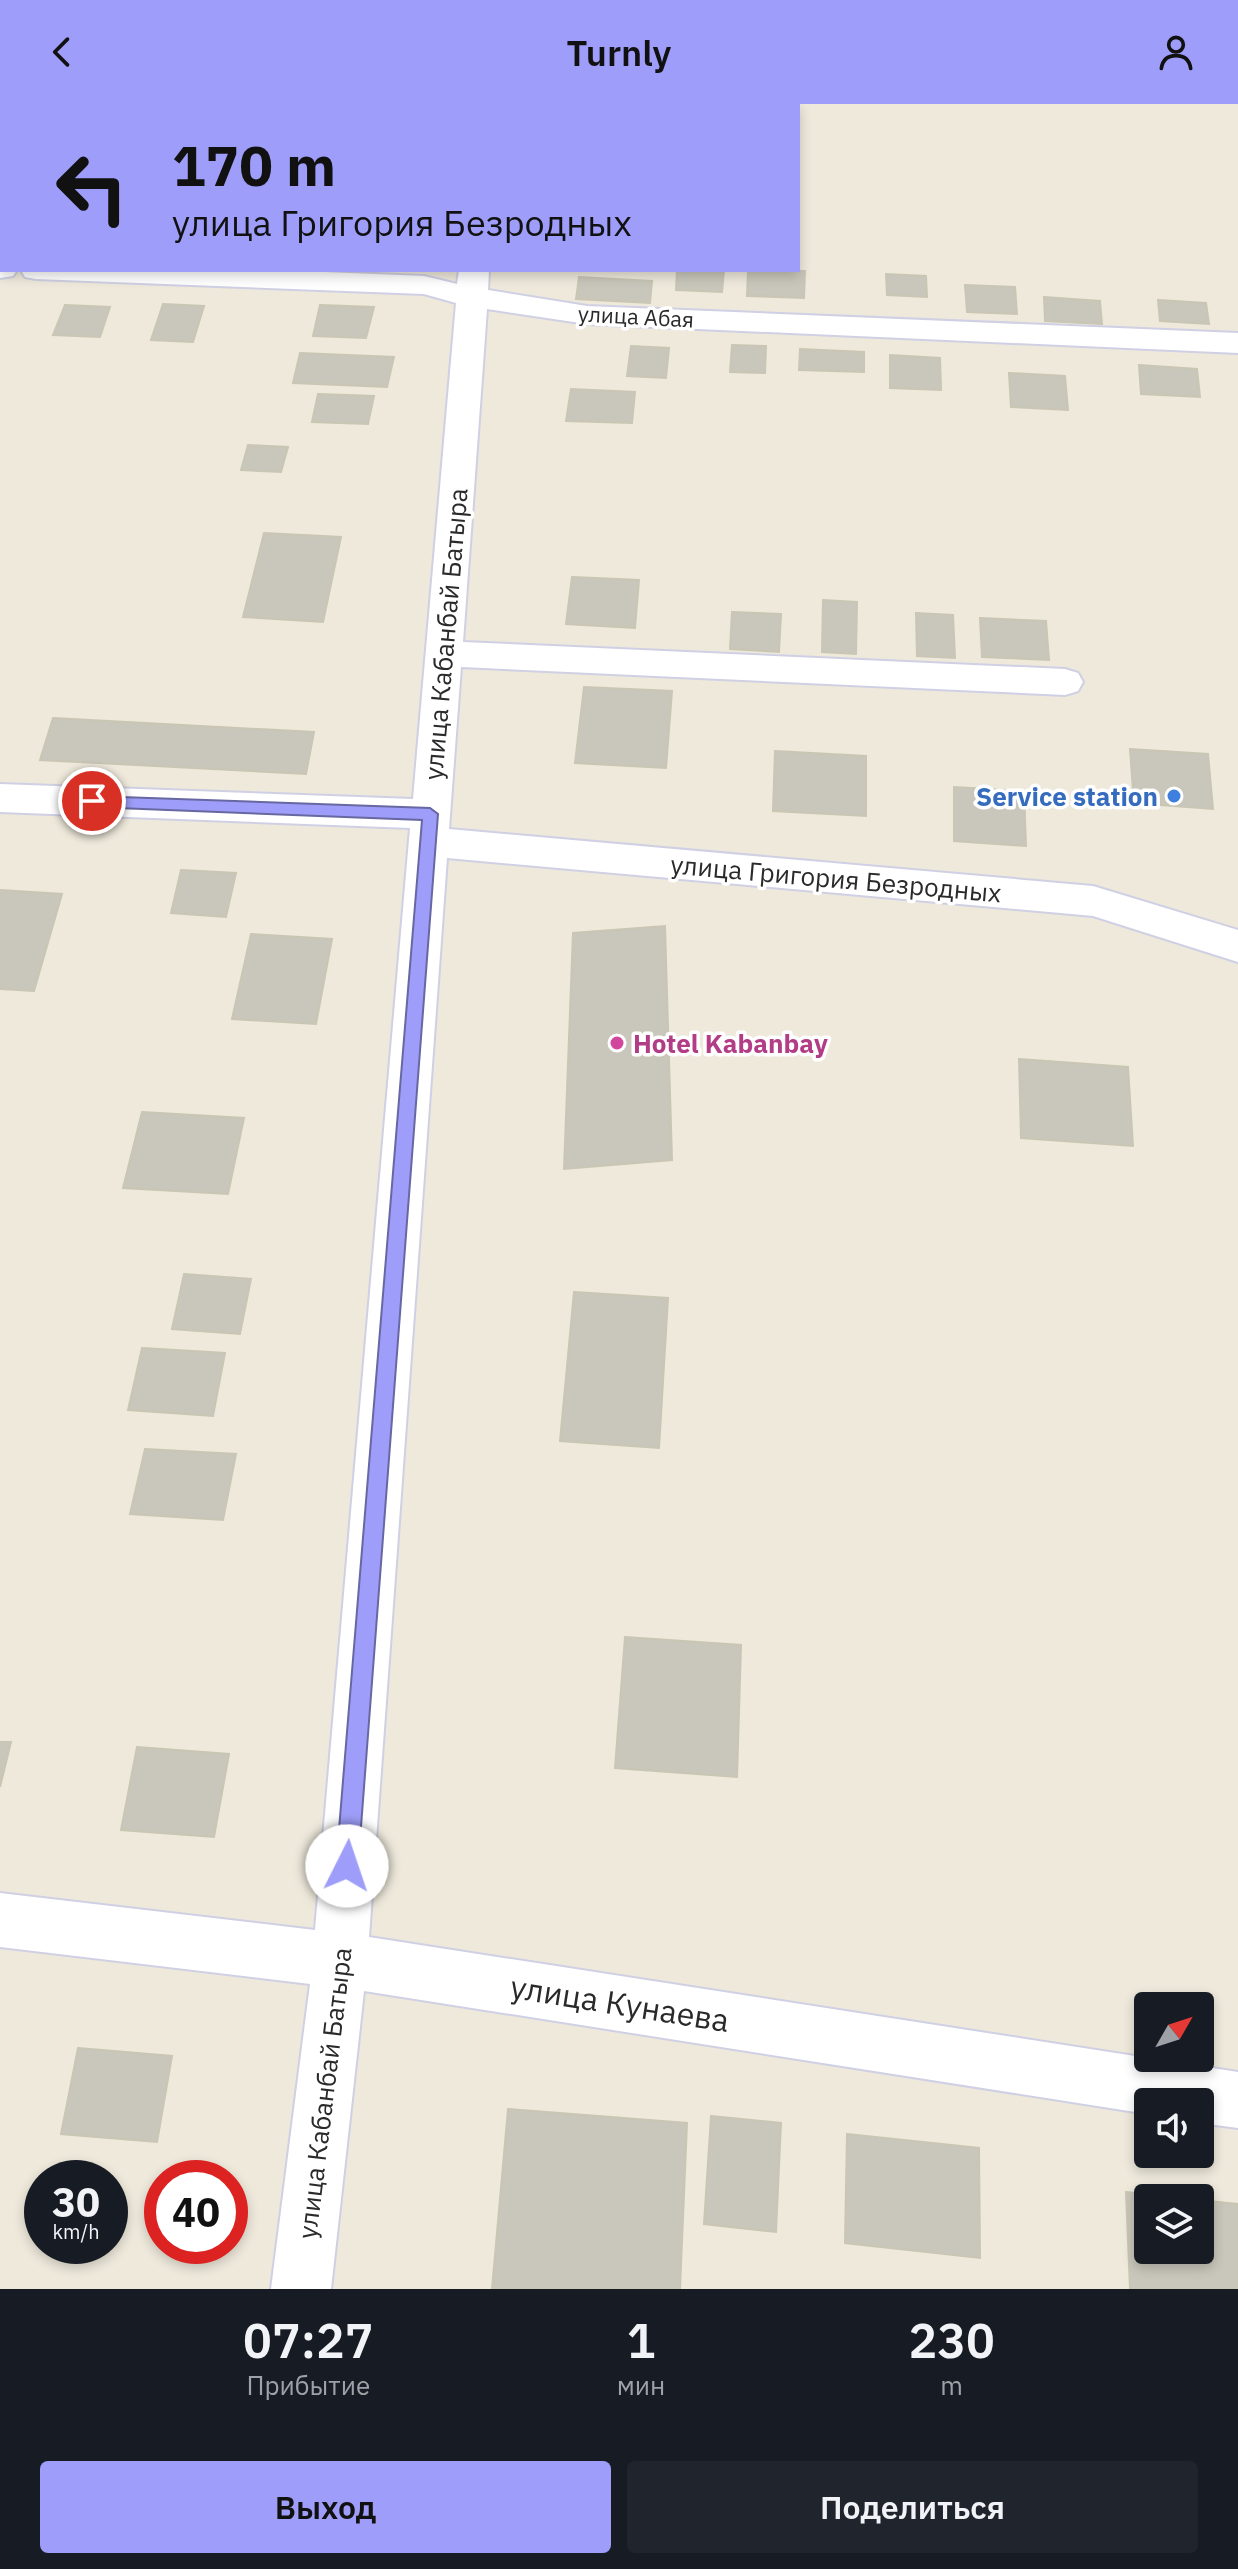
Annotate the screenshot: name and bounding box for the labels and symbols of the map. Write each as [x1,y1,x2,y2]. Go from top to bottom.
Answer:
street label: улица Абая [577,298,695,334]
street label: улица Кабанбай Батыра [415,486,475,781]
pin [58,767,126,835]
place label: Service station [976,779,1158,813]
marker: Service station [1165,787,1183,805]
street label: улица Григория Безродных [669,847,1003,909]
place label: Hotel Kabanbay [633,1026,828,1060]
marker: Hotel Kabanbay [608,1034,626,1052]
position arrow [305,1824,389,1908]
street label: улица Кабанбай Батыра [289,1945,359,2241]
street label: улица Кунаева [508,1965,732,2041]
north arrow [1134,1992,1214,2072]
speed limit sign: 40 [144,2160,248,2264]

